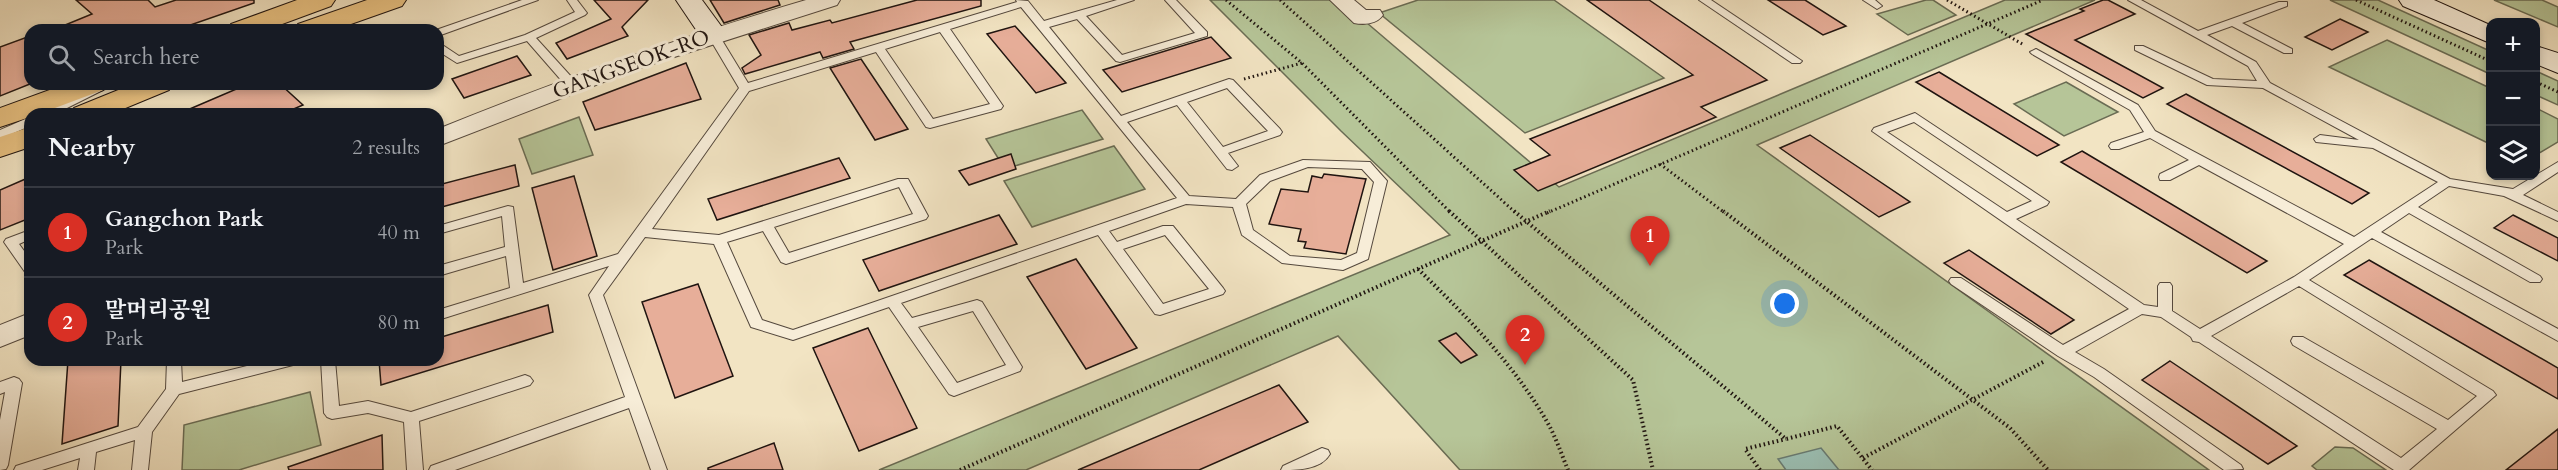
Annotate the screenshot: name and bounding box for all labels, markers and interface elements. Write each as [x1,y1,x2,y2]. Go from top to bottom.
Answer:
map controls [2486,18,2540,180]
button: + [2486,18,2540,72]
street label: GANGSEOK-RO [548,23,714,106]
search box [24,24,444,90]
icon: search [45,41,78,74]
text: Search here [93,42,200,72]
button: − [2486,72,2540,126]
button: layers [2486,126,2540,180]
text: Nearby [48,130,136,165]
text: 2 results [352,134,420,161]
text: Gangchon Park [105,204,264,234]
pin: 1 [1630,216,1670,266]
text: 1 [62,219,73,246]
text: 40 m [377,219,420,246]
text: Park [105,234,143,261]
your location [1770,289,1799,318]
text: 말머리공원 [105,295,211,325]
text: 2 [62,309,73,336]
text: 80 m [377,309,420,336]
pin: 2 [1506,316,1544,365]
text: Park [105,325,143,352]

